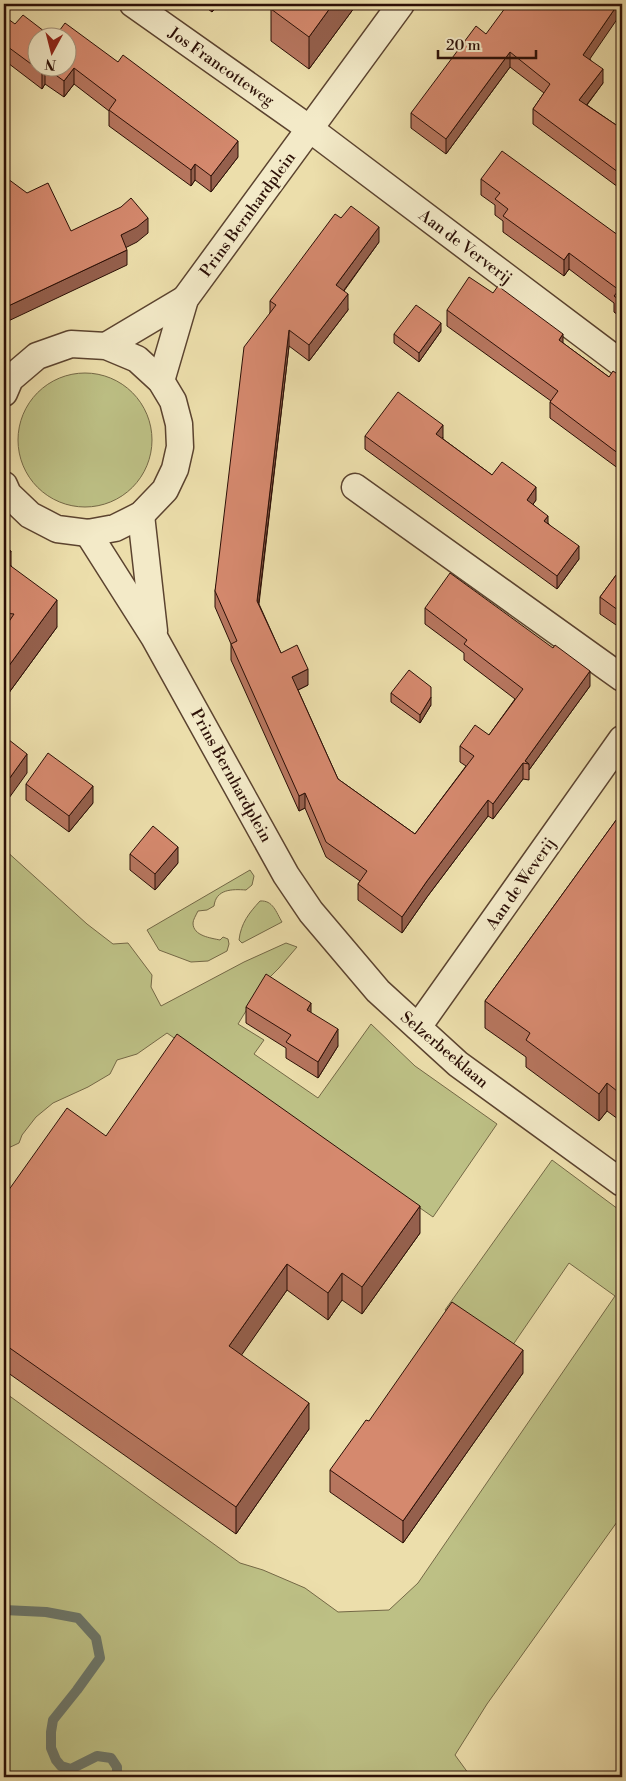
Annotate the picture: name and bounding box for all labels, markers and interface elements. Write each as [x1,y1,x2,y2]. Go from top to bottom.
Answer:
street label: Jos Francotteweg [164,22,279,111]
north arrow [28,28,78,78]
scale bar [438,28,536,60]
text: 20 m [446,36,481,55]
text: N [44,54,57,74]
street label: Prins Bernhardplein [196,148,300,281]
street label: Aan de Ververij [414,205,516,288]
street label: Prins Bernhardplein [186,705,276,846]
street label: Aan de Weverij [481,834,560,934]
street label: Selzerbeeklaan [396,1007,493,1093]

